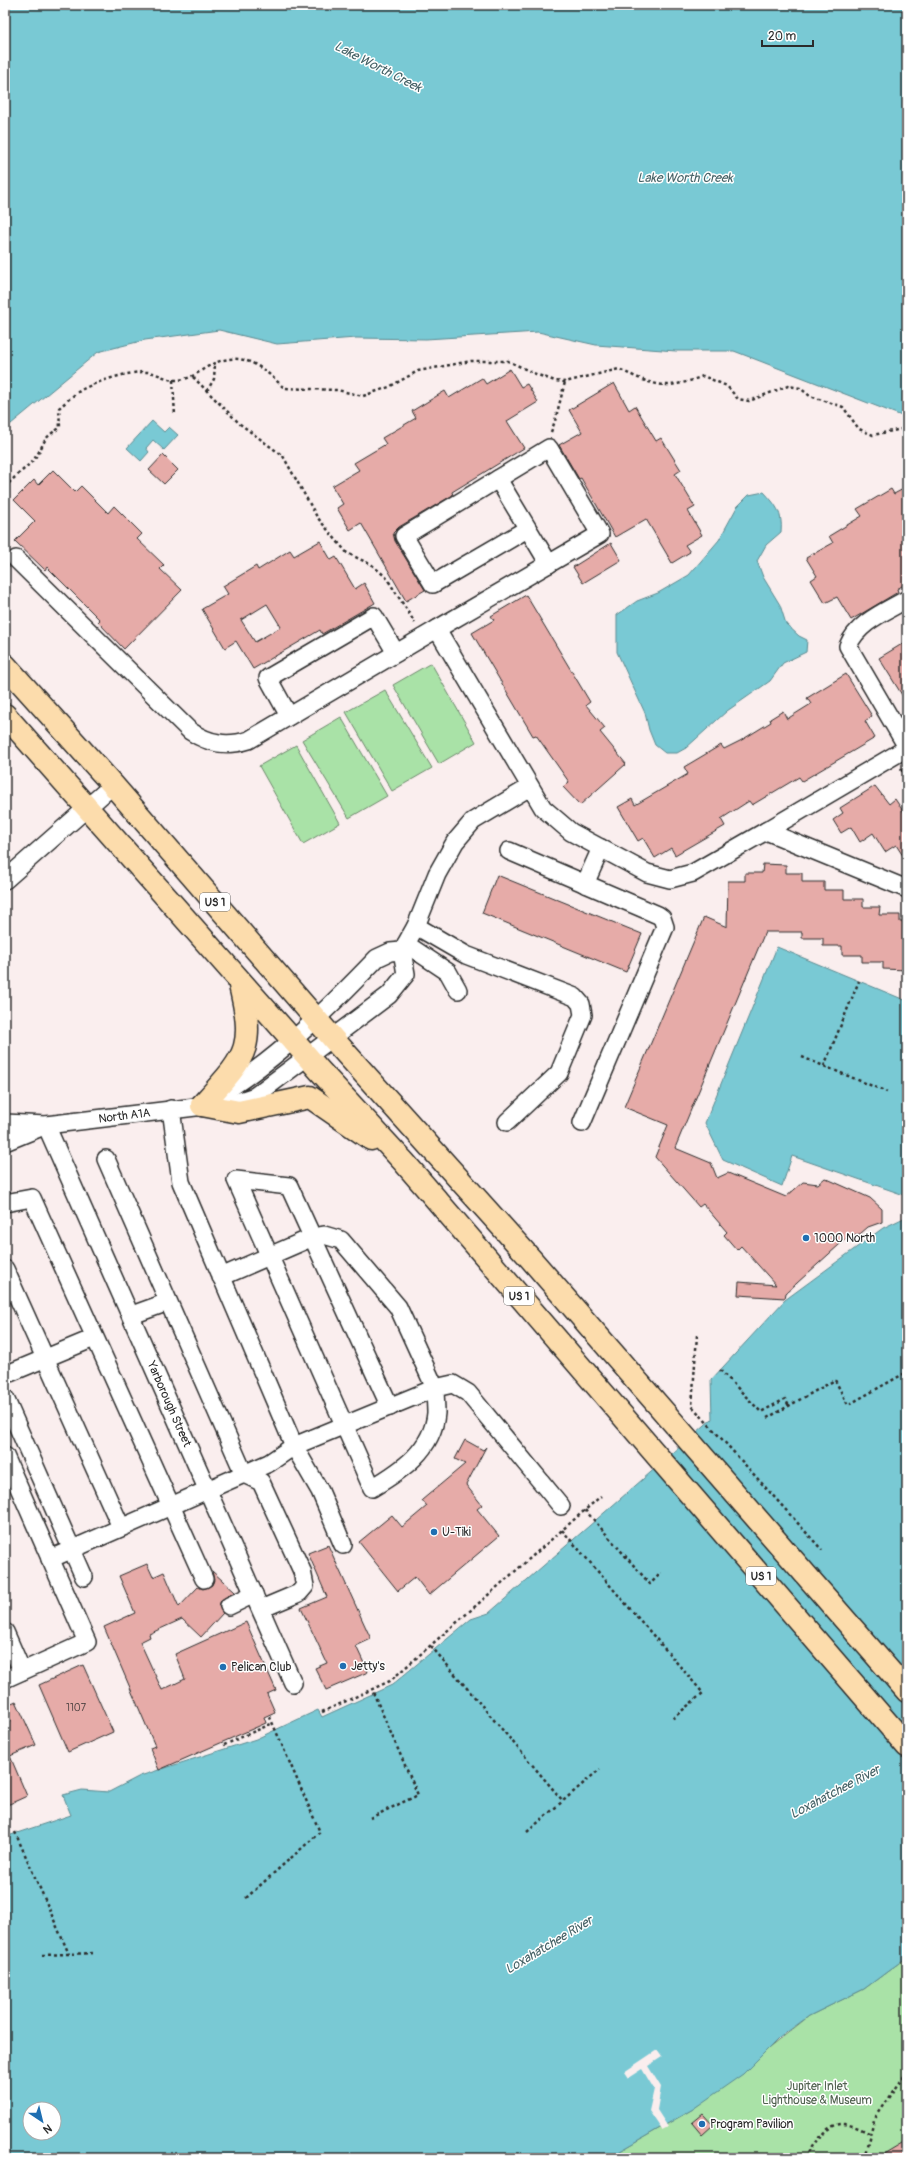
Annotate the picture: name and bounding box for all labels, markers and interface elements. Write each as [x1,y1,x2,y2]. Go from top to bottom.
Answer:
scale bar [762,22,813,48]
text: 20 m [768,29,797,44]
water label: Lake Worth Creek [332,38,426,97]
water label: Lake Worth Creek [637,170,734,186]
road number: US 1 [200,893,230,911]
street label: North A1A [98,1105,151,1126]
place label: 1000 North [814,1231,876,1246]
marker: 1000 North [801,1233,811,1243]
road number: US 1 [504,1287,534,1305]
street label: Yarborough Street [144,1358,195,1449]
place label: U-Tiki [442,1525,471,1540]
marker: U-Tiki [429,1527,439,1537]
road number: US 1 [746,1567,776,1585]
place label: Jetty's [351,1659,386,1674]
place label: Pelican Club [231,1660,292,1675]
marker: Jetty's [338,1661,348,1671]
marker: Pelican Club [218,1662,228,1672]
house number: 1107 [66,1702,87,1714]
water label: Loxahatchee River [787,1761,885,1822]
water label: Loxahatchee River [502,1911,598,1977]
park label: Jupiter Inlet Lighthouse & Museum [762,2079,872,2108]
north arrow [22,2101,62,2141]
place label: Program Pavilion [710,2117,794,2132]
marker: Program Pavilion [697,2119,707,2129]
text: N [40,2121,54,2137]

